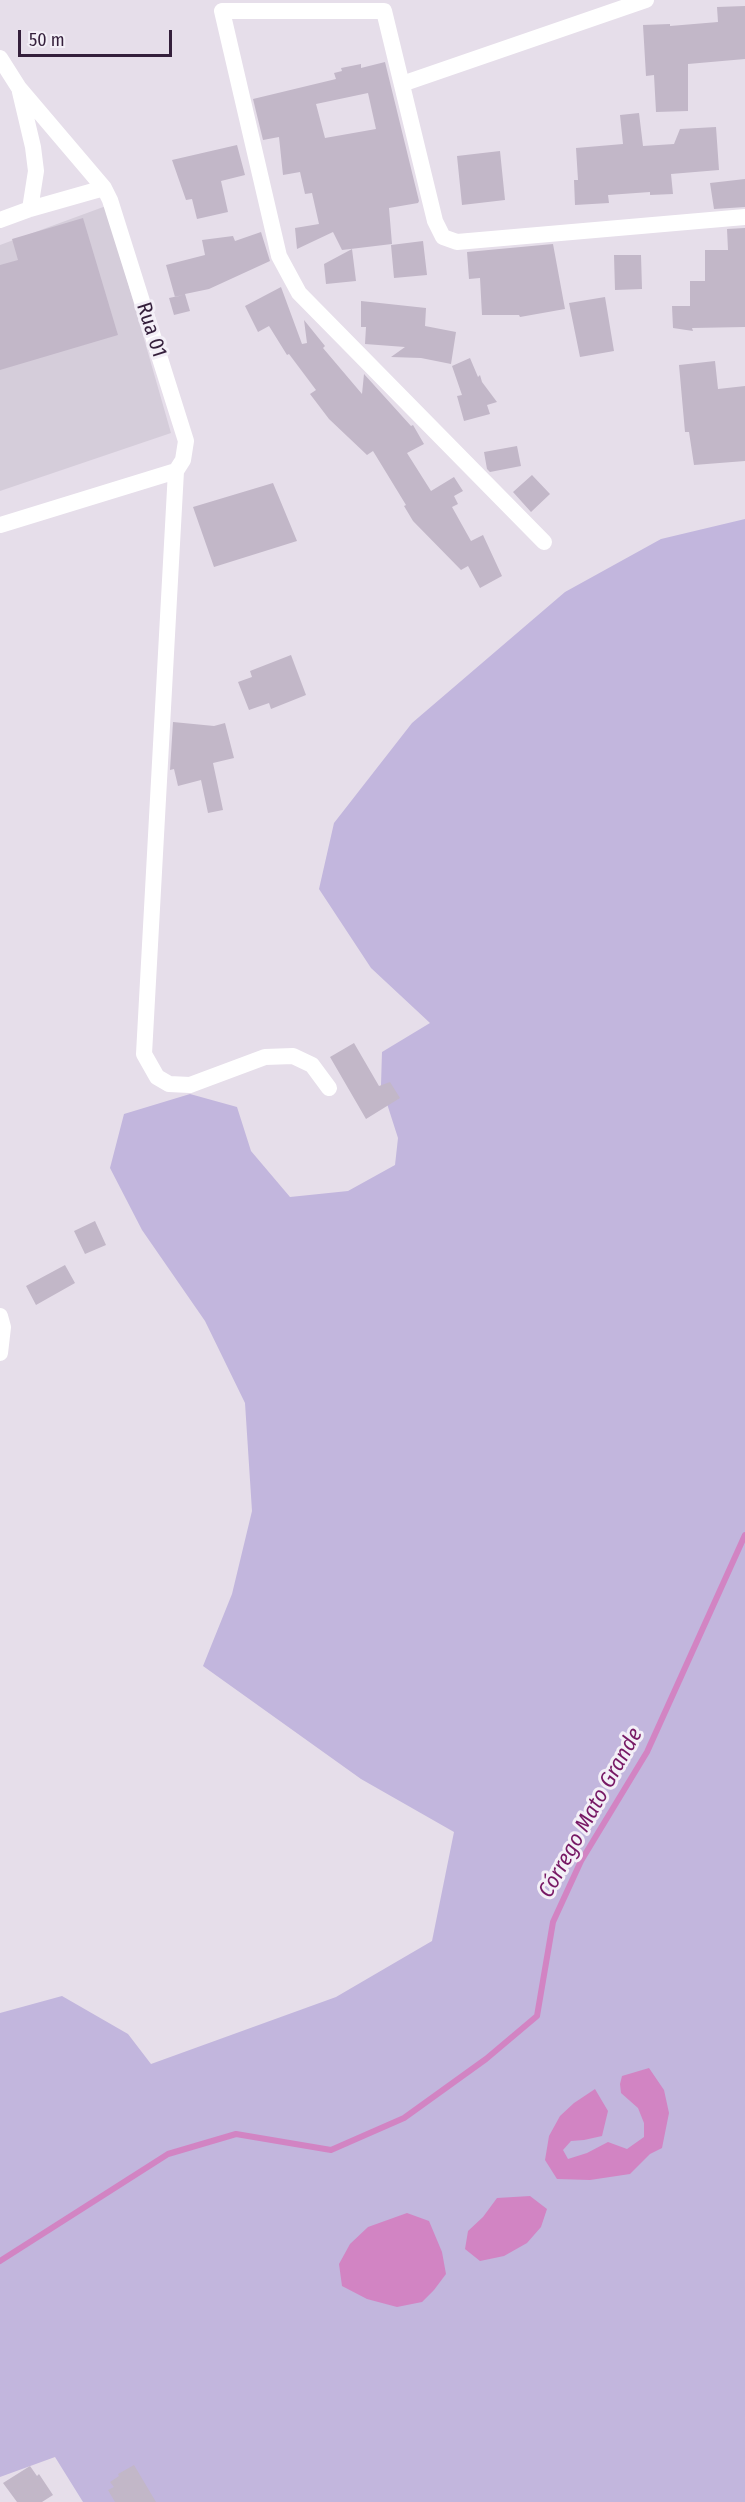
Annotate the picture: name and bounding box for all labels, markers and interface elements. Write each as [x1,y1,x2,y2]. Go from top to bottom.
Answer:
scale bar [21,18,176,56]
text: 50 m [29,29,65,51]
street label: Rua 01 [130,299,172,361]
water label: Córrego Mato Grande [533,1723,649,1903]

